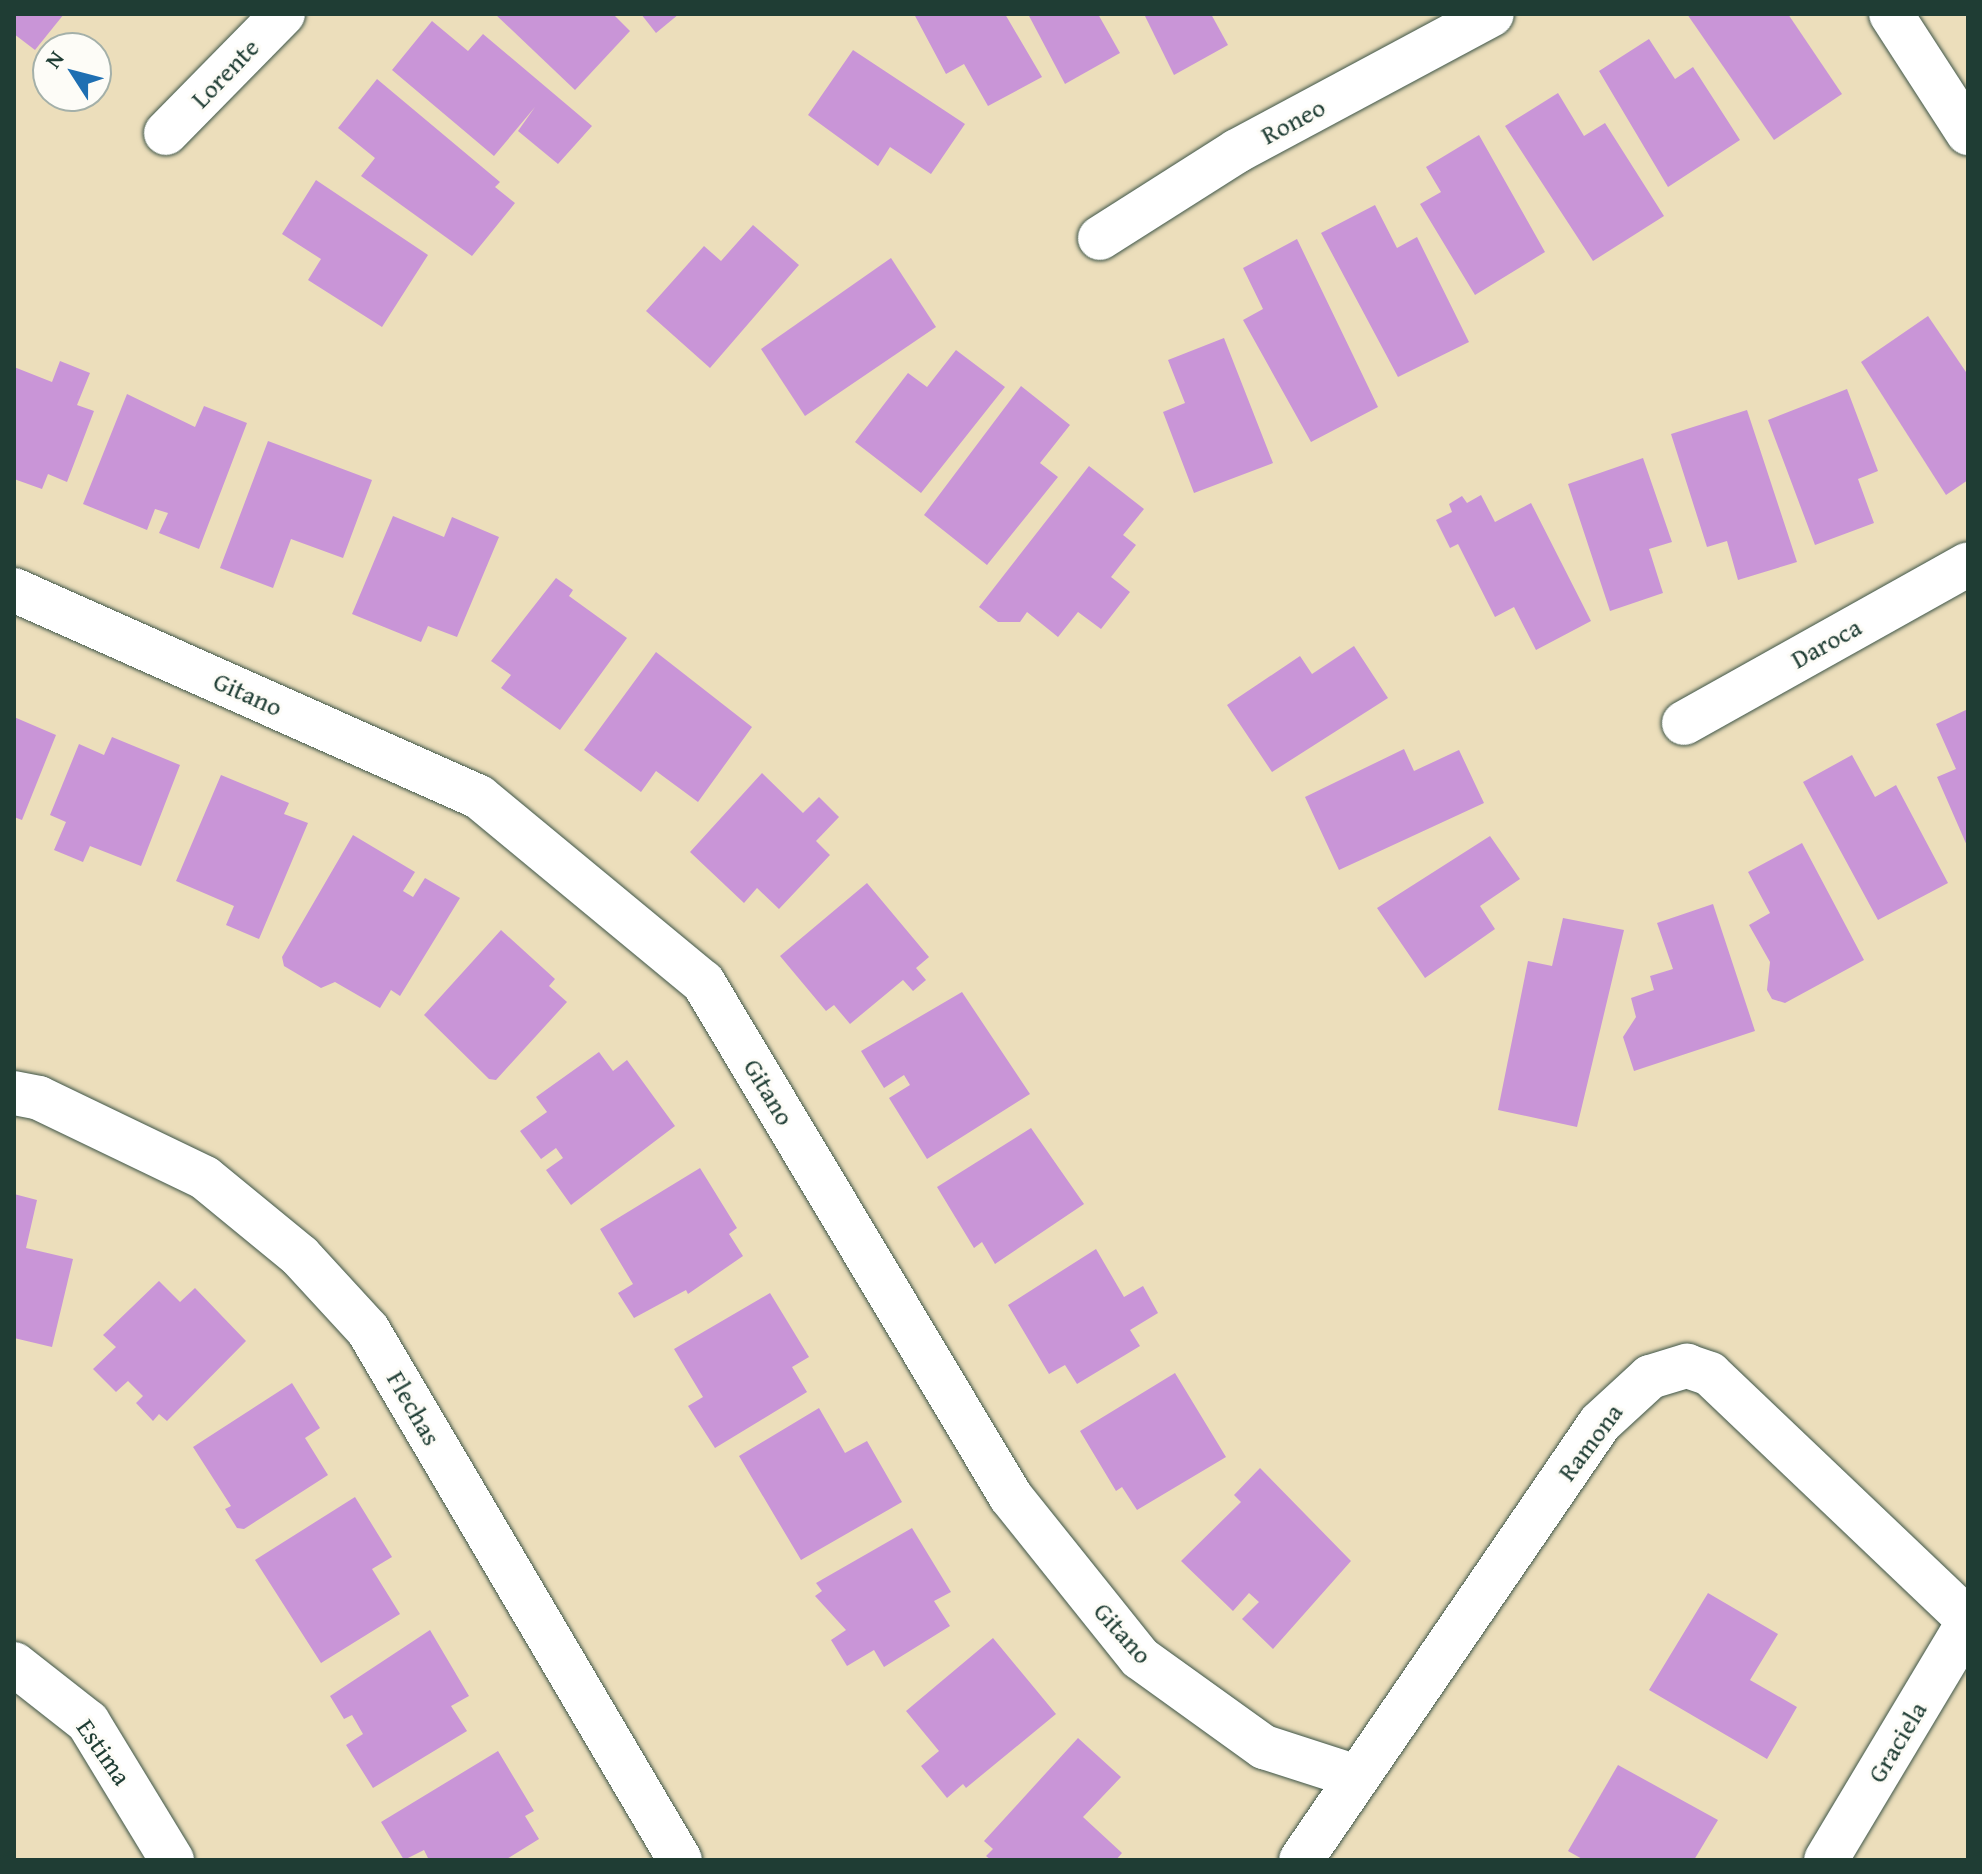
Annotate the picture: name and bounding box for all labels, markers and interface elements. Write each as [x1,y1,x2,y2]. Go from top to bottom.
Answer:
north arrow [32,32,112,112]
street label: Lorente [184,32,266,114]
text: N [37,44,71,74]
street label: Roneo [1256,91,1330,151]
street label: Daroca [1785,611,1867,675]
street label: Gitano [209,665,287,723]
street label: Gitano [737,1053,801,1131]
street label: Flechas [380,1365,448,1451]
street label: Ramona [1551,1397,1629,1487]
street label: Gitano [1087,1596,1159,1670]
street label: Graciela [1861,1696,1933,1788]
street label: Estima [70,1713,138,1791]

